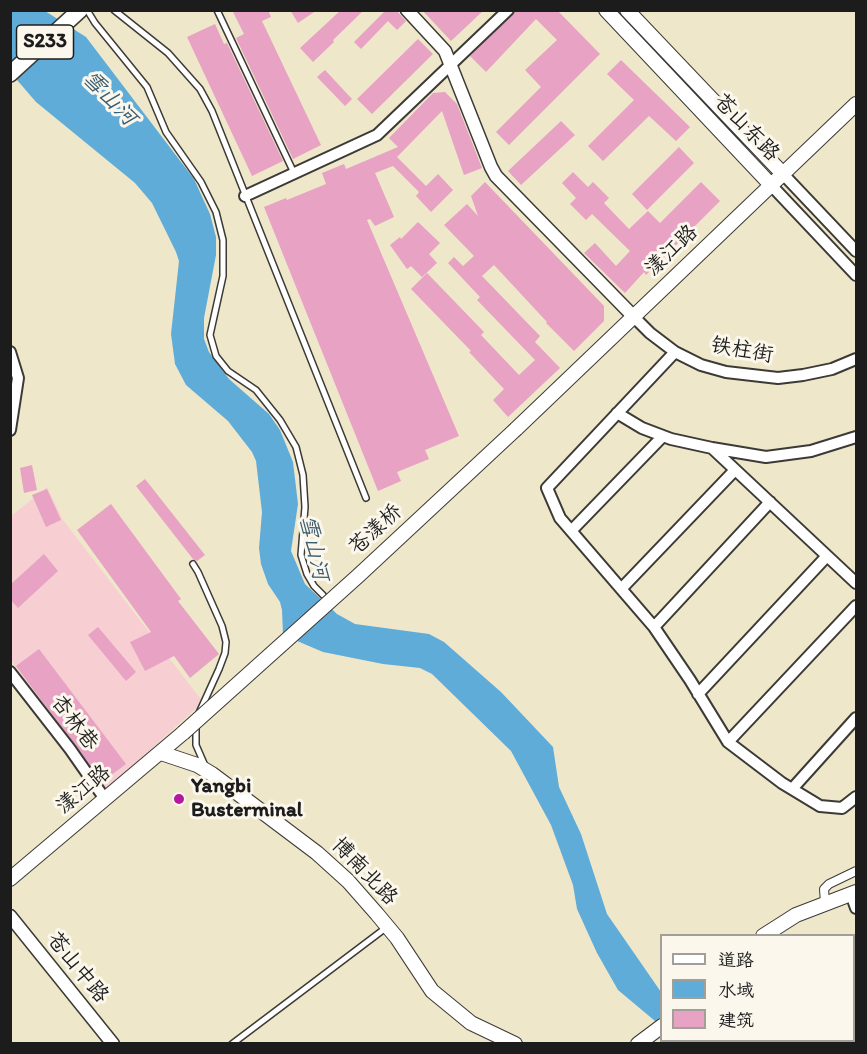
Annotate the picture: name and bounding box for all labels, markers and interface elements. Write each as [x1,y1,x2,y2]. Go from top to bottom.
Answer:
road number: S233 [16,25,74,59]
water label: 雪山河 [77,66,141,132]
street label: 苍山东路 [708,89,784,167]
street label: 漾江路 [641,220,703,282]
street label: 铁柱街 [709,333,775,369]
street label: 苍漾桥 [344,499,408,561]
water label: 雪山河 [293,513,333,583]
street label: 杏林巷 [45,690,103,756]
street label: 漾江路 [52,760,116,820]
place label: Yangbi Busterminal [191,774,303,824]
marker: Yangbi Busterminal [172,792,186,806]
street label: 博南北路 [326,833,402,911]
street label: 苍山中路 [41,927,113,1009]
legend [660,934,855,1042]
text: 道路 [718,949,754,971]
text: 水域 [718,979,754,1001]
text: 建筑 [718,1009,754,1031]

